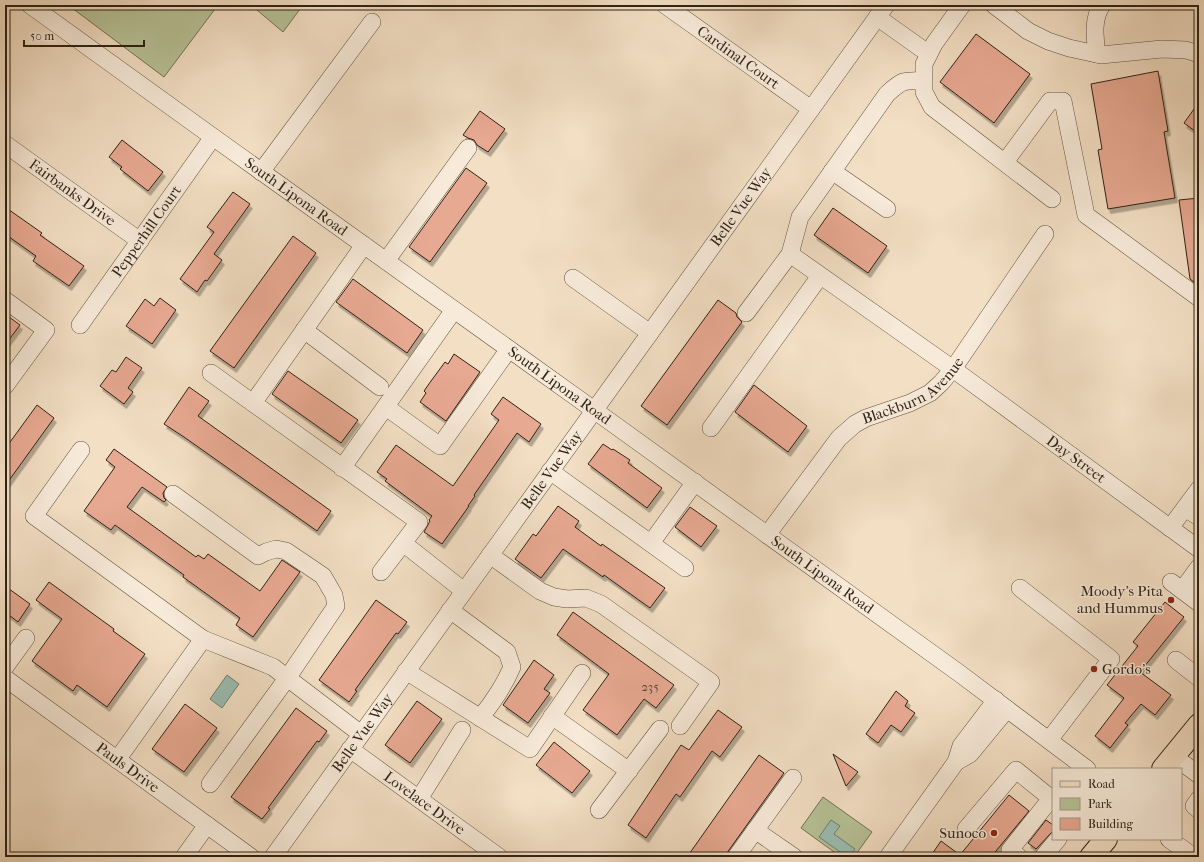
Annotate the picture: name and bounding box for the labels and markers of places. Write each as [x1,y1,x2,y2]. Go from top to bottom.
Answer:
place label: Moody's Pita and Hummus [1077,582,1164,617]
marker: Moody's Pita and Hummus [1166,595,1176,605]
place label: Gordo's [1102,660,1151,678]
marker: Gordo's [1089,664,1099,674]
place label: Sunoco [939,824,986,842]
marker: Sunoco [989,828,999,838]

